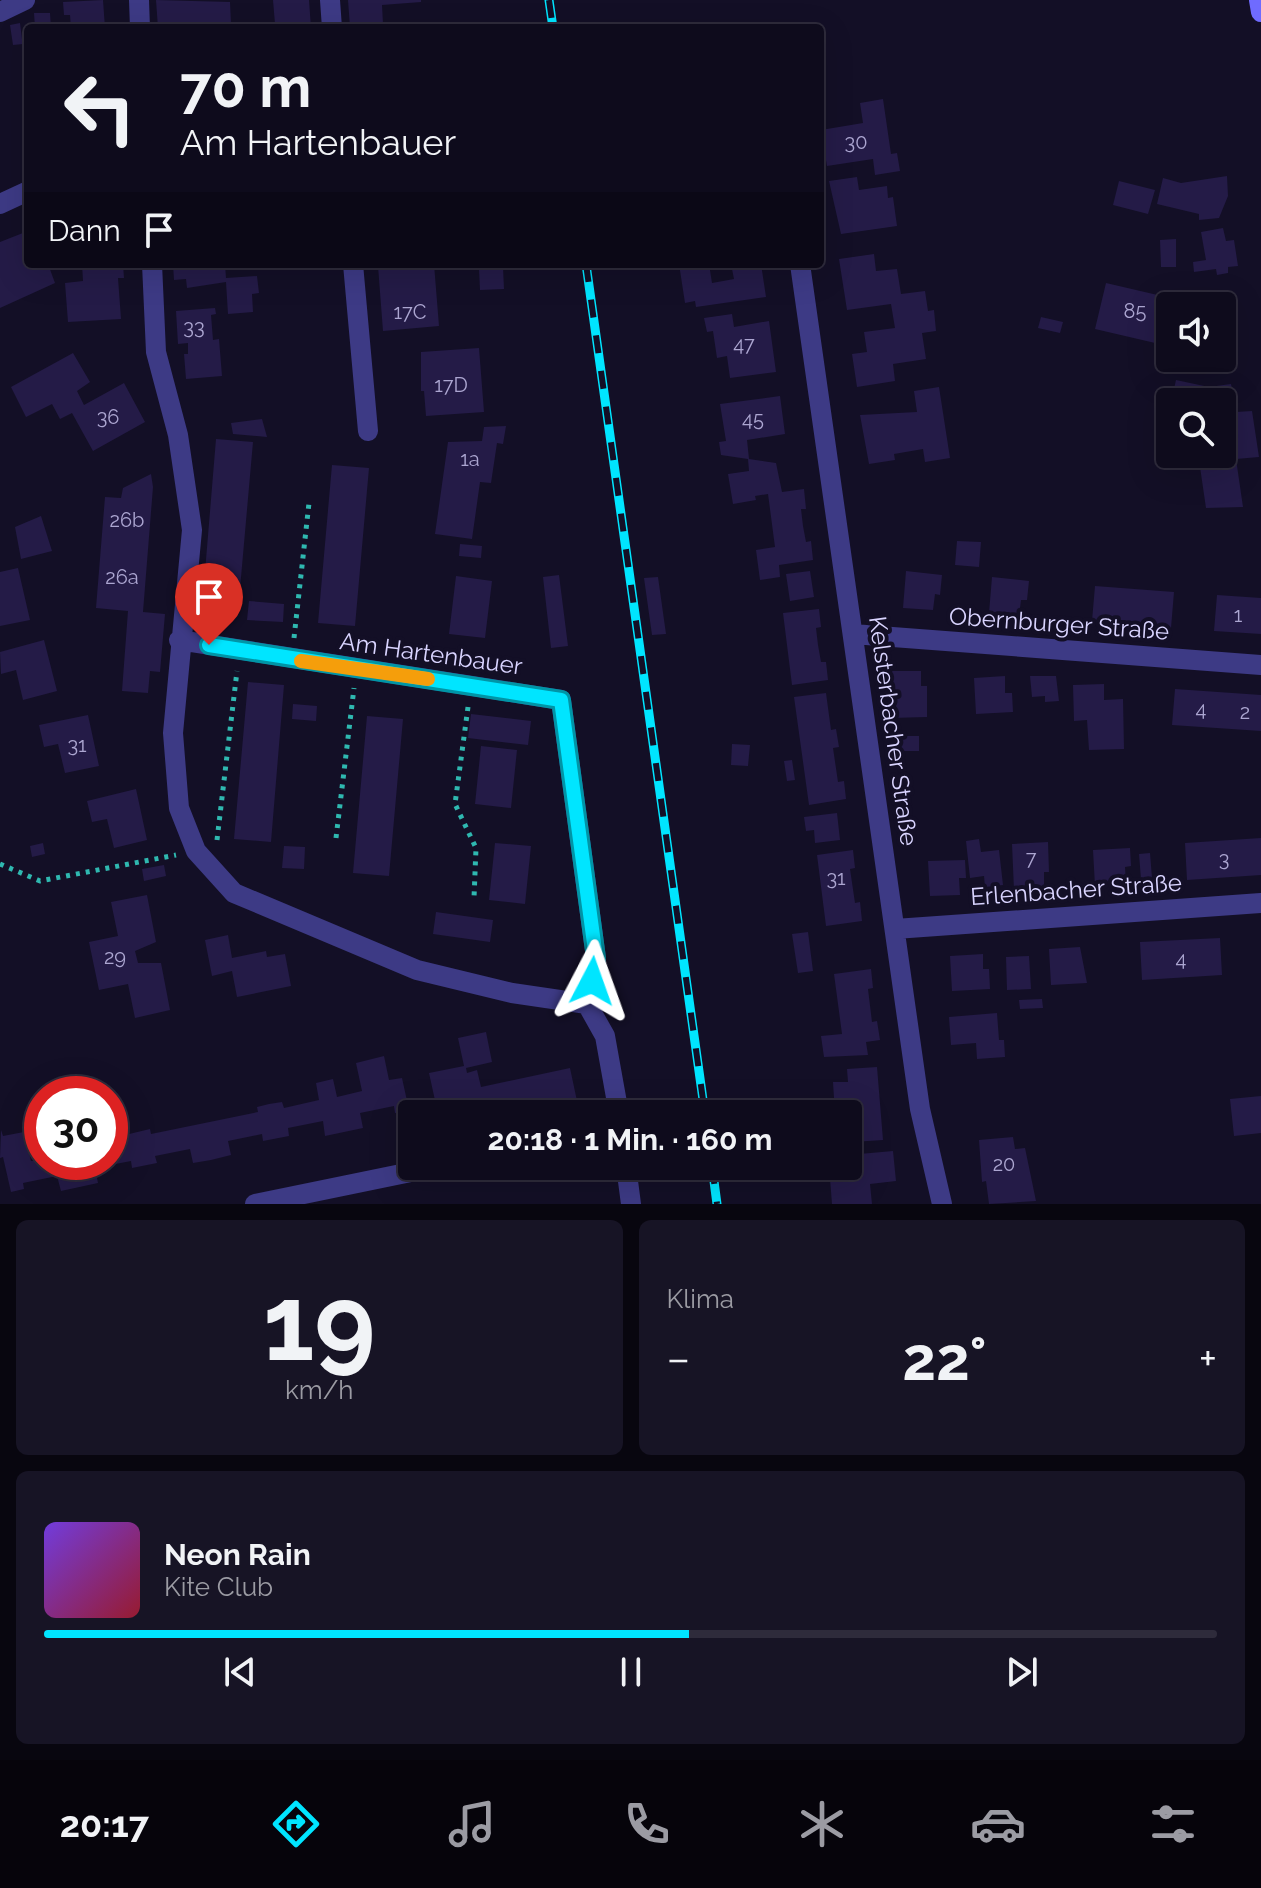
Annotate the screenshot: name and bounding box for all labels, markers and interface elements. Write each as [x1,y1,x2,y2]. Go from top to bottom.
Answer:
text: 70 m [180,54,311,120]
icon: left [48,56,152,160]
text: Am Hartenbauer [180,121,456,163]
house number: 30 [845,130,867,154]
icon: arrive [137,208,181,252]
text: Dann [48,213,121,248]
map controls [1156,292,1236,468]
button: sound [1156,292,1236,372]
house number: 85 [1124,299,1146,323]
house number: 17C [394,300,427,324]
house number: 33 [183,315,205,339]
house number: 47 [733,332,755,356]
house number: 17D [434,373,468,397]
button: search [1156,388,1236,468]
house number: 36 [97,405,119,429]
house number: 45 [742,407,764,431]
house number: 1a [460,447,480,471]
house number: 26b [110,508,144,532]
pin [175,563,243,645]
house number: 26a [105,565,139,589]
icon: arrive [187,575,231,619]
street label: Obernburger Straße [948,601,1170,646]
house number: 1 [1234,603,1243,627]
street label: Kelsterbacher Straße [863,614,924,848]
street label: Am Hartenbauer [338,626,525,681]
house number: 4 [1196,697,1207,721]
house number: 2 [1240,700,1250,724]
house number: 31 [67,733,87,757]
house number: 7 [1026,846,1037,870]
house number: 3 [1219,847,1229,871]
house number: 31 [826,866,846,890]
street label: Erlenbacher Straße [969,868,1183,911]
position arrow [550,939,634,1023]
house number: 29 [104,945,126,969]
house number: 4 [1176,947,1187,971]
speed limit sign: 30 [24,1076,128,1180]
text: 20:18 · 1 Min. · 160 m [487,1122,773,1157]
house number: 20 [993,1152,1015,1176]
text: 19 [263,1262,376,1384]
text: Klima [667,1284,734,1314]
text: 22° [902,1324,987,1394]
text: − [667,1333,690,1384]
text: + [1199,1333,1217,1384]
text: km/h [285,1375,354,1405]
text: Neon Rain [164,1537,311,1572]
text: Kite Club [164,1572,273,1602]
icon: previous [218,1650,262,1694]
icon: pause [609,1650,653,1694]
icon: next [1000,1650,1044,1694]
icon: directions [268,1796,324,1852]
icon: music [444,1796,500,1852]
icon: phone [619,1796,675,1852]
icon: climate [794,1796,850,1852]
icon: car [970,1796,1026,1852]
icon: filters [1145,1796,1201,1852]
text: 20:17 [60,1803,149,1845]

